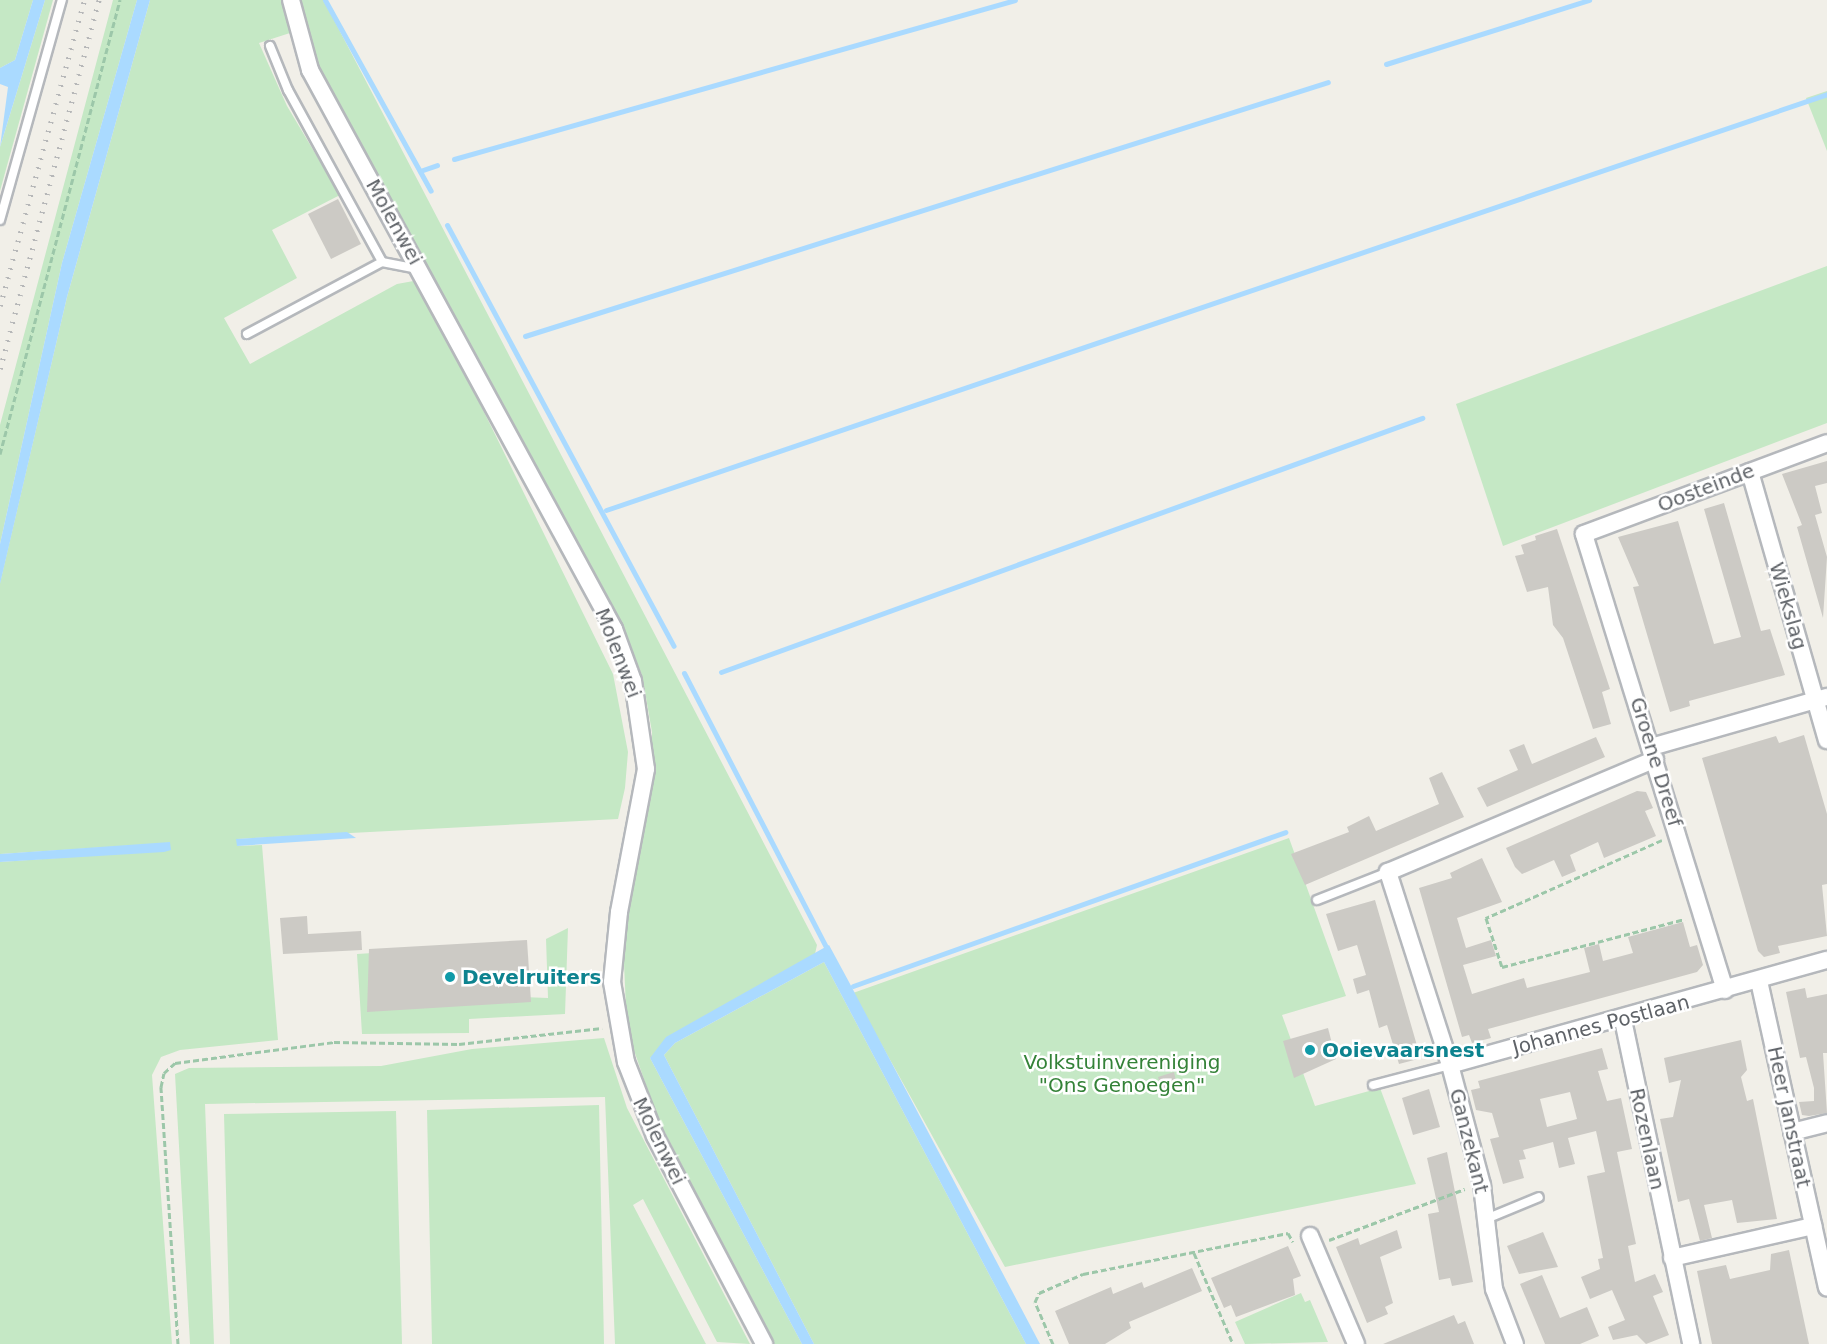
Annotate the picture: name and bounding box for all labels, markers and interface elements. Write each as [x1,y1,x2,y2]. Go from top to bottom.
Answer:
street label: Molenwei [361,175,427,269]
street label: Oosteinde [1654,459,1758,517]
street label: Wiekslag [1764,560,1812,652]
street label: Molenwei [590,605,646,701]
street label: Groene Dreef [1625,694,1687,830]
place label: Develruiters [462,965,601,989]
marker: Develruiters [443,970,457,984]
street label: Johannes Postlaan [1510,990,1692,1060]
place label: Ooievaarsnest [1322,1038,1484,1062]
marker: Ooievaarsnest [1303,1043,1317,1057]
street label: Heer Janstraat [1762,1044,1816,1190]
park label: Volkstuinvereniging "Ons Genoegen" [1024,1050,1220,1097]
street label: Ganzekant [1444,1086,1494,1196]
street label: Rozenlaan [1625,1086,1669,1192]
street label: Molenwei [628,1093,690,1189]

